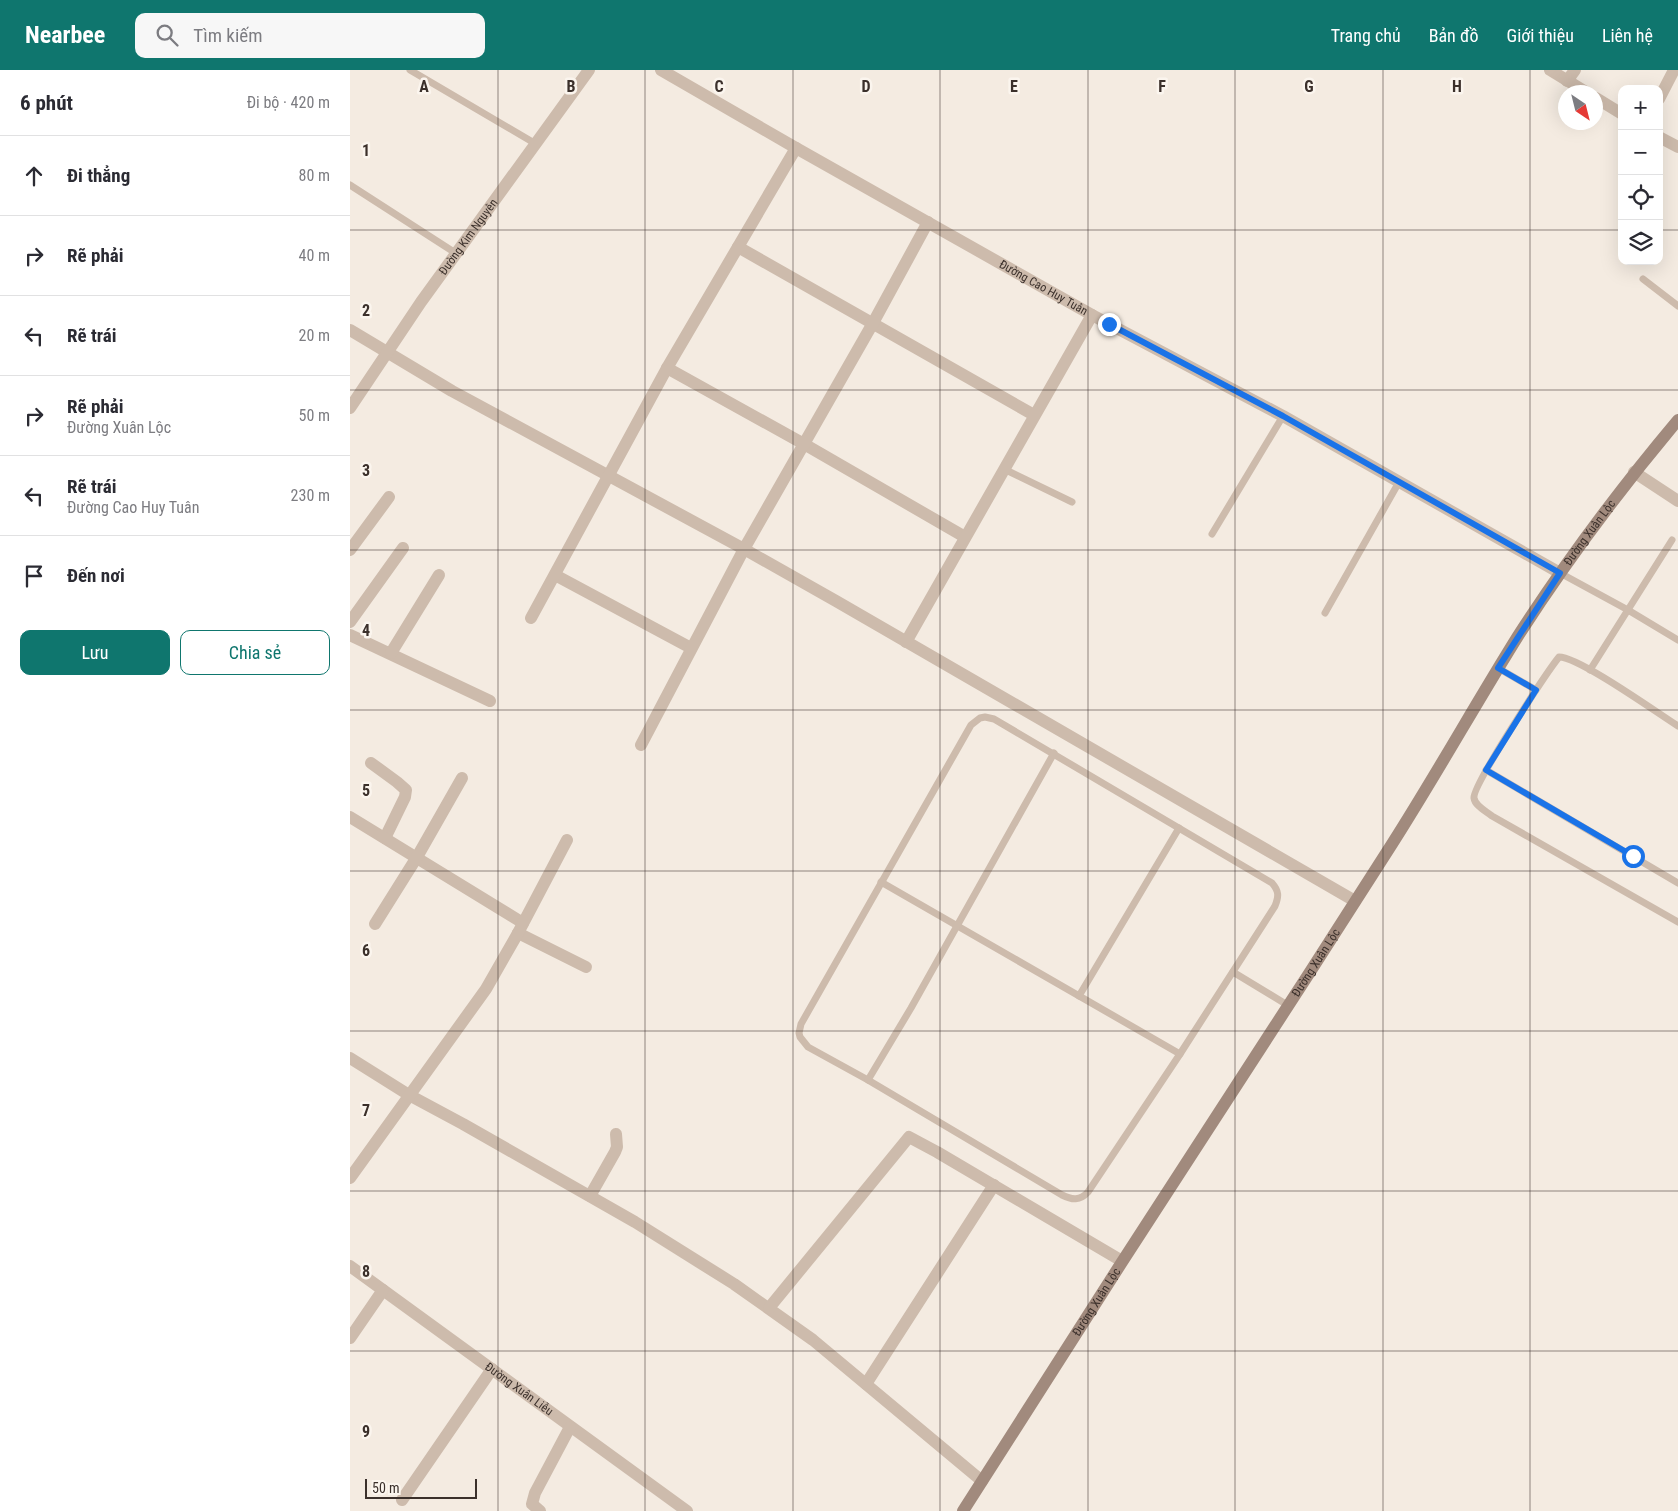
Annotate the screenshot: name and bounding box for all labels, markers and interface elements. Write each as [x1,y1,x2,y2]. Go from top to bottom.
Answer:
search box [135,13,485,58]
text: Nearbee [25,21,105,49]
icon: search [153,21,181,49]
text: Tìm kiếm [193,24,262,47]
text: Trang chủ [1331,25,1401,46]
text: Bản đồ [1429,25,1479,46]
text: Giới thiệu [1507,25,1574,46]
text: Liên hệ [1602,25,1653,46]
text: A [419,77,429,96]
text: B [567,77,576,96]
text: C [714,77,724,96]
text: D [861,77,871,96]
text: E [1010,77,1018,96]
text: F [1158,77,1166,96]
text: G [1304,77,1314,96]
text: H [1452,77,1462,96]
north arrow [1558,85,1603,130]
map controls [1618,85,1663,265]
button: + [1618,85,1663,130]
text: 6 phút [20,91,73,115]
text: Đi bộ · 420 m [247,93,330,112]
button: − [1618,130,1663,175]
text: 1 [362,141,370,160]
icon: ahead [20,162,48,190]
text: Đi thẳng [67,164,130,187]
text: 80 m [298,166,330,185]
button: locate [1618,175,1663,220]
street label: Đường Kim Nguyên [436,196,501,278]
button: layers [1618,220,1663,265]
icon: right [20,242,48,270]
text: Rẽ phải [67,244,123,267]
text: 40 m [298,246,330,265]
street label: Đường Cao Huy Tuân [997,257,1090,318]
text: 2 [362,301,370,320]
route end [1098,313,1121,336]
icon: left [20,322,48,350]
text: Rẽ trái [67,324,117,347]
text: 20 m [298,326,330,345]
text: Rẽ phải [67,395,123,418]
icon: right [20,402,48,430]
text: 50 m [298,406,330,425]
text: Đường Xuân Lộc [67,418,171,437]
text: 3 [362,461,370,480]
text: Rẽ trái [67,475,117,498]
icon: left [20,482,48,510]
text: 230 m [291,486,330,505]
street label: Đường Xuân Lộc [1561,497,1619,568]
text: Đường Cao Huy Tuân [67,498,199,517]
icon: arrive [20,562,48,590]
text: Đến nơi [67,564,125,587]
text: 4 [362,621,370,640]
button: Lưu [20,630,170,675]
button: Chia sẻ [180,630,330,675]
text: 5 [362,781,370,800]
route start [1622,845,1645,868]
street label: Đường Xuân Lộc [1289,926,1343,999]
text: 6 [362,941,370,960]
text: 7 [362,1101,370,1120]
text: 8 [362,1262,370,1281]
street label: Đường Xuân Lộc [1070,1265,1124,1339]
street label: Đường Xuân Liễu [482,1359,556,1418]
text: 9 [362,1422,370,1441]
scale bar [365,1476,478,1499]
text: 50 m [372,1480,400,1496]

